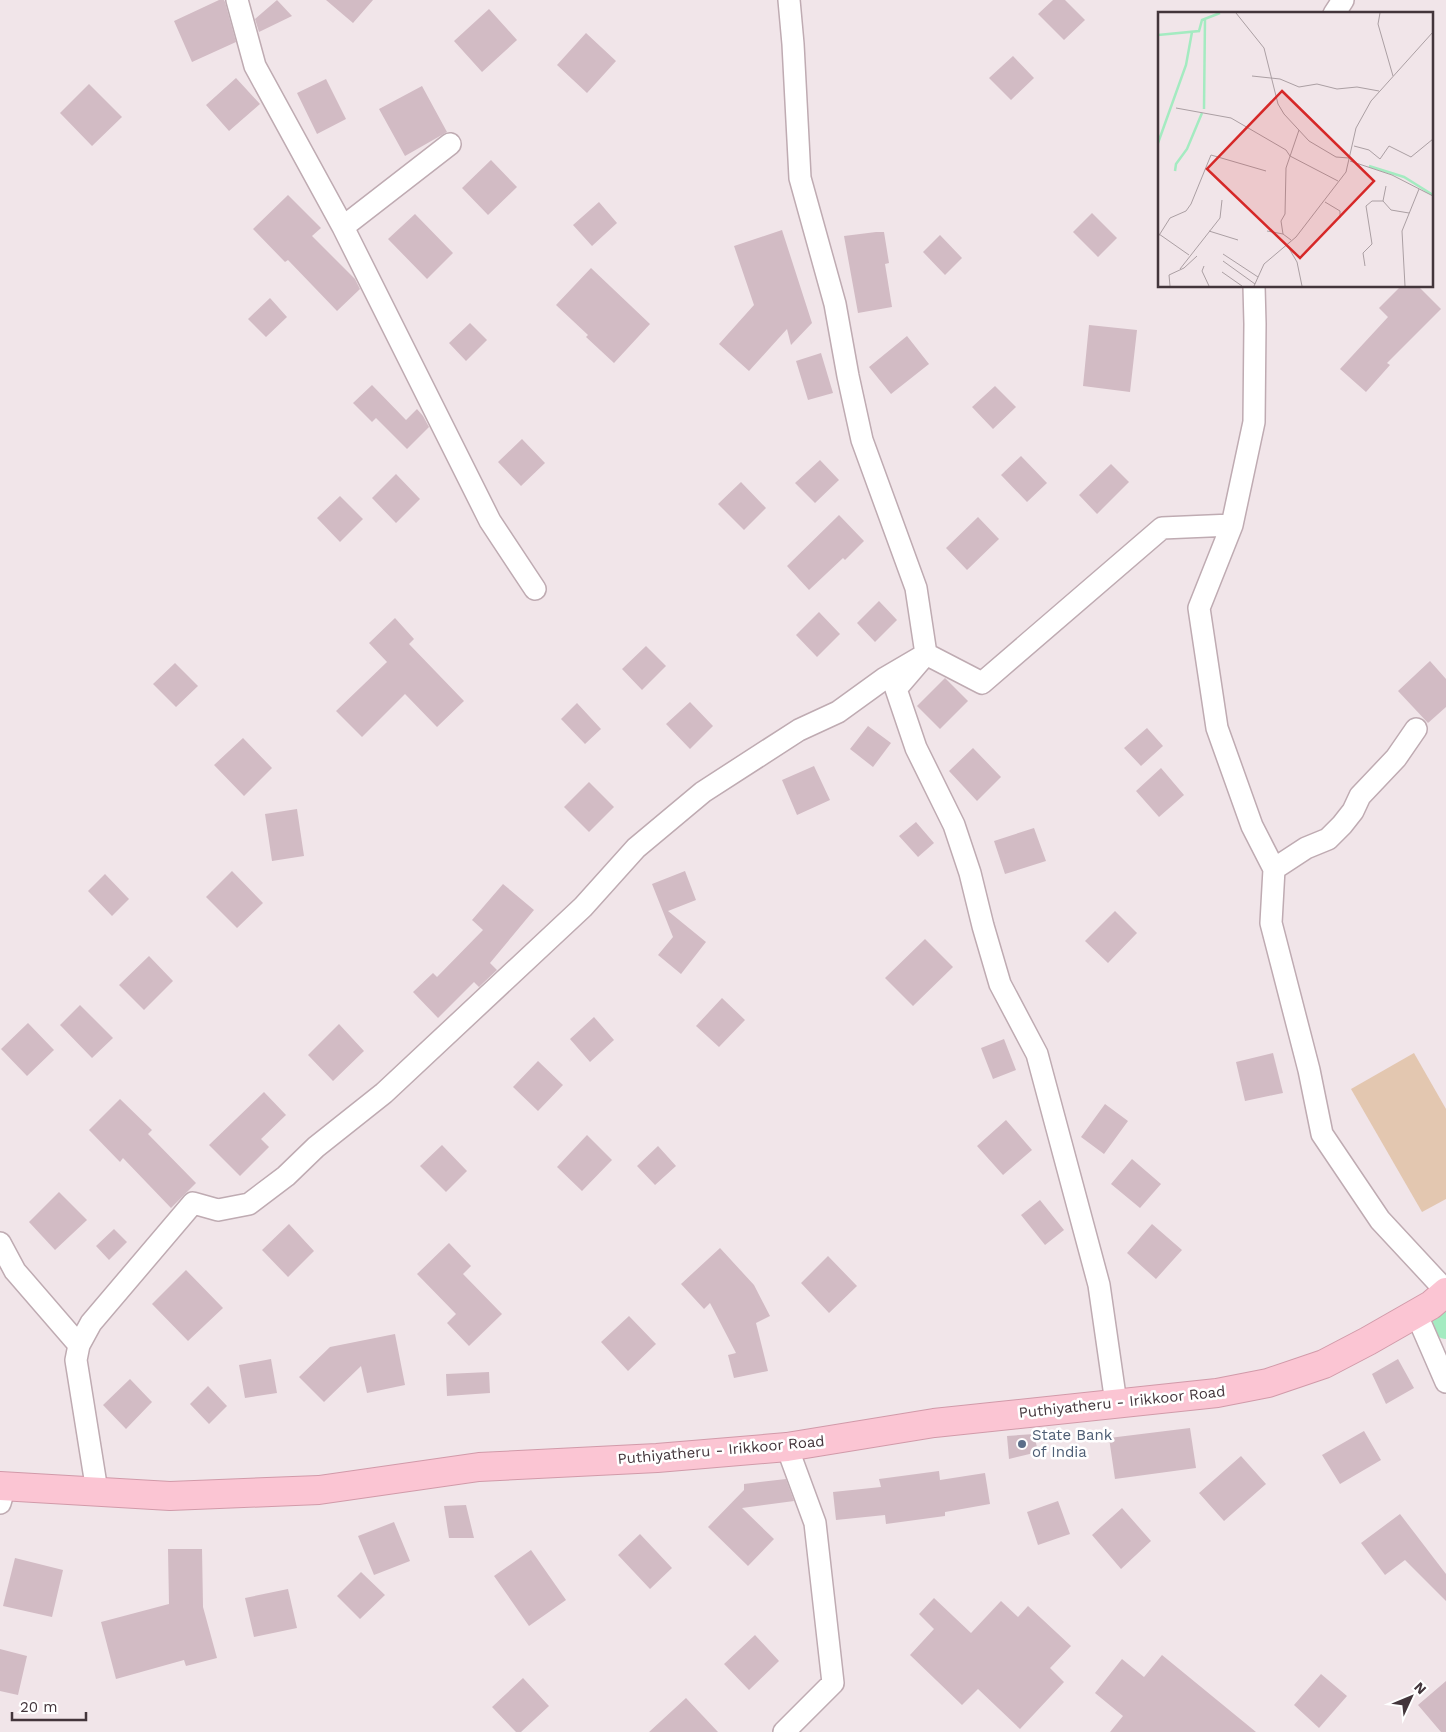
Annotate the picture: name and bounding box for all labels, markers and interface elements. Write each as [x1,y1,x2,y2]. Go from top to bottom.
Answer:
inset map [1158,12,1434,288]
street label: Puthiyatheru - Irikkoor Road [1018,1382,1226,1422]
place label: State Bank of India [1032,1426,1113,1461]
street label: Puthiyatheru - Irikkoor Road [617,1432,825,1468]
marker: State Bank of India [1016,1438,1028,1450]
north arrow [1386,1672,1436,1722]
text: N [1411,1679,1430,1697]
scale bar [12,1690,86,1722]
text: 20 m [20,1698,58,1716]

